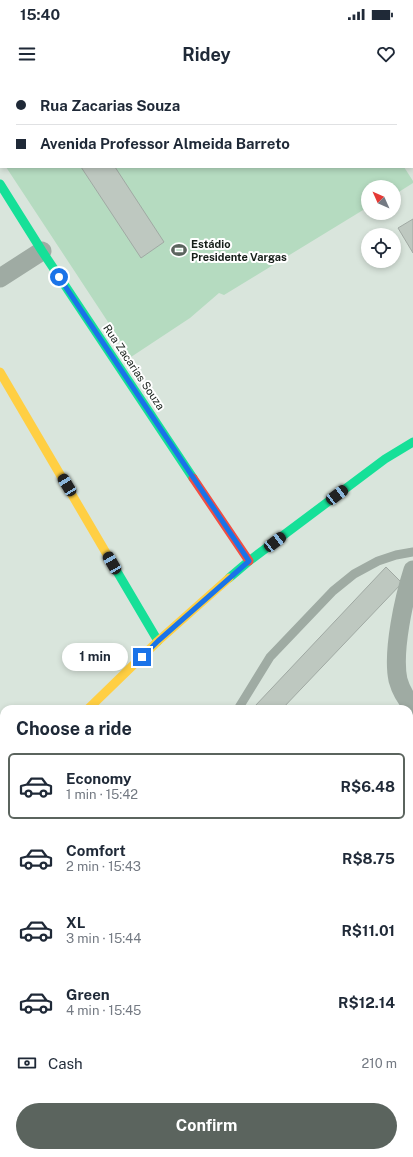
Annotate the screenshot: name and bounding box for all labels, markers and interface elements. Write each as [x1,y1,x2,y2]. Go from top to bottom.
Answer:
text: 15:40 [20,6,60,23]
icon: menu [16,43,38,65]
icon: heart [375,43,397,65]
text: Ridey [182,44,231,65]
text: Rua Zacarias Souza [40,97,180,114]
text: Avenida Professor Almeida Barreto [40,135,290,152]
north arrow [361,180,401,220]
map controls [361,180,401,268]
button: locate [361,228,401,268]
place label: Estádio Presidente Vargas [191,238,287,263]
sports icon: Estádio Presidente Vargas [170,241,188,259]
route start [50,268,68,286]
street label: Rua Zacarias Souza [101,322,167,412]
car [56,472,78,498]
car [324,483,350,507]
car [262,530,288,554]
car [101,550,123,576]
callout: 1 min [62,643,128,671]
route end [133,648,151,666]
text: 1 min [79,649,111,664]
text: Choose a ride [16,718,132,739]
icon: car [18,768,54,804]
text: Economy [66,770,131,787]
text: R$6.48 [341,778,395,795]
text: 1 min · 15:42 [66,787,138,802]
icon: car [18,840,54,876]
text: Comfort [66,842,126,859]
text: R$8.75 [342,850,395,867]
text: 2 min · 15:43 [66,859,141,874]
icon: car [18,912,54,948]
text: XL [66,914,85,931]
text: R$11.01 [341,922,395,939]
text: 3 min · 15:44 [66,931,141,946]
icon: car [18,984,54,1020]
text: Green [66,986,110,1003]
text: R$12.14 [338,994,395,1011]
text: 4 min · 15:45 [66,1003,141,1018]
icon: cash [16,1052,38,1074]
text: Cash [48,1055,83,1072]
text: 210 m [362,1056,397,1071]
button: Confirm [16,1103,397,1149]

